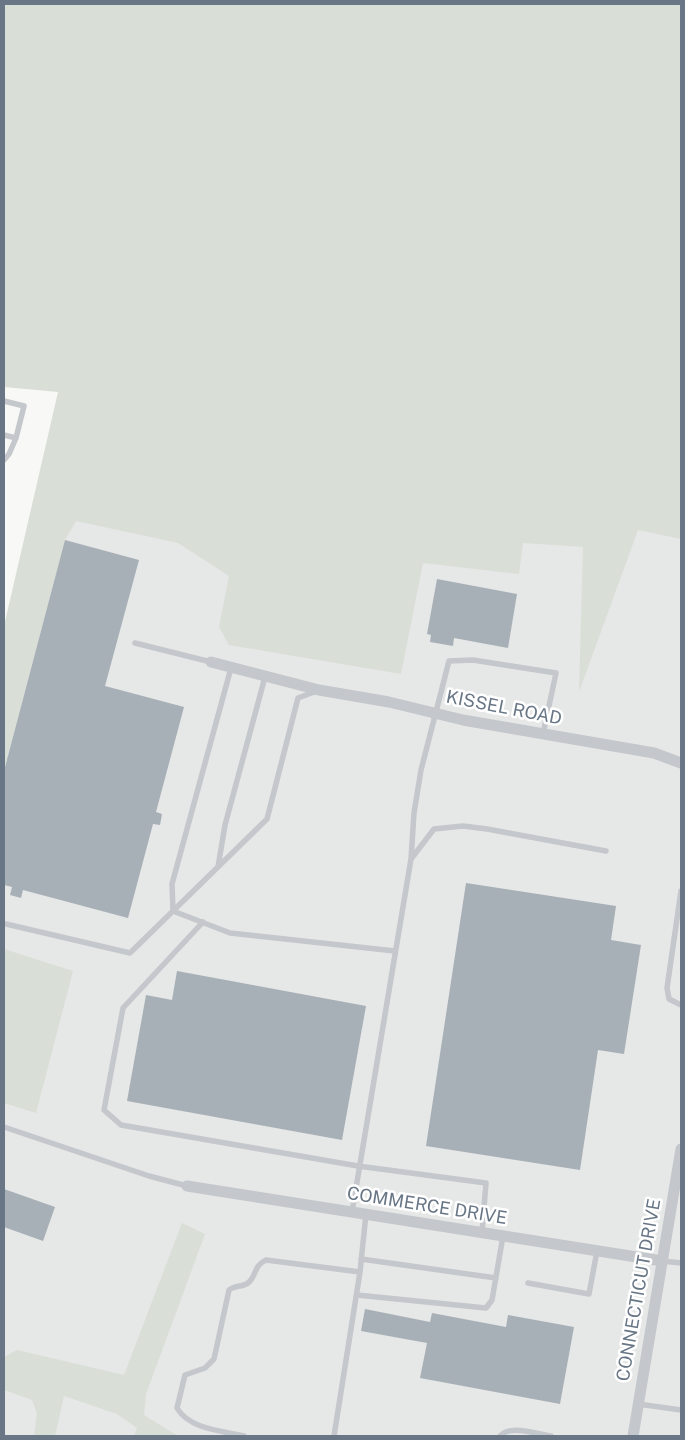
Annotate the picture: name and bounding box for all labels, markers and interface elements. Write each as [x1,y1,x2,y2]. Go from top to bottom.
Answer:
street label: KISSEL ROAD [444,686,564,730]
street label: COMMERCE DRIVE [345,1183,509,1229]
street label: CONNECTICUT DRIVE [612,1197,666,1383]

